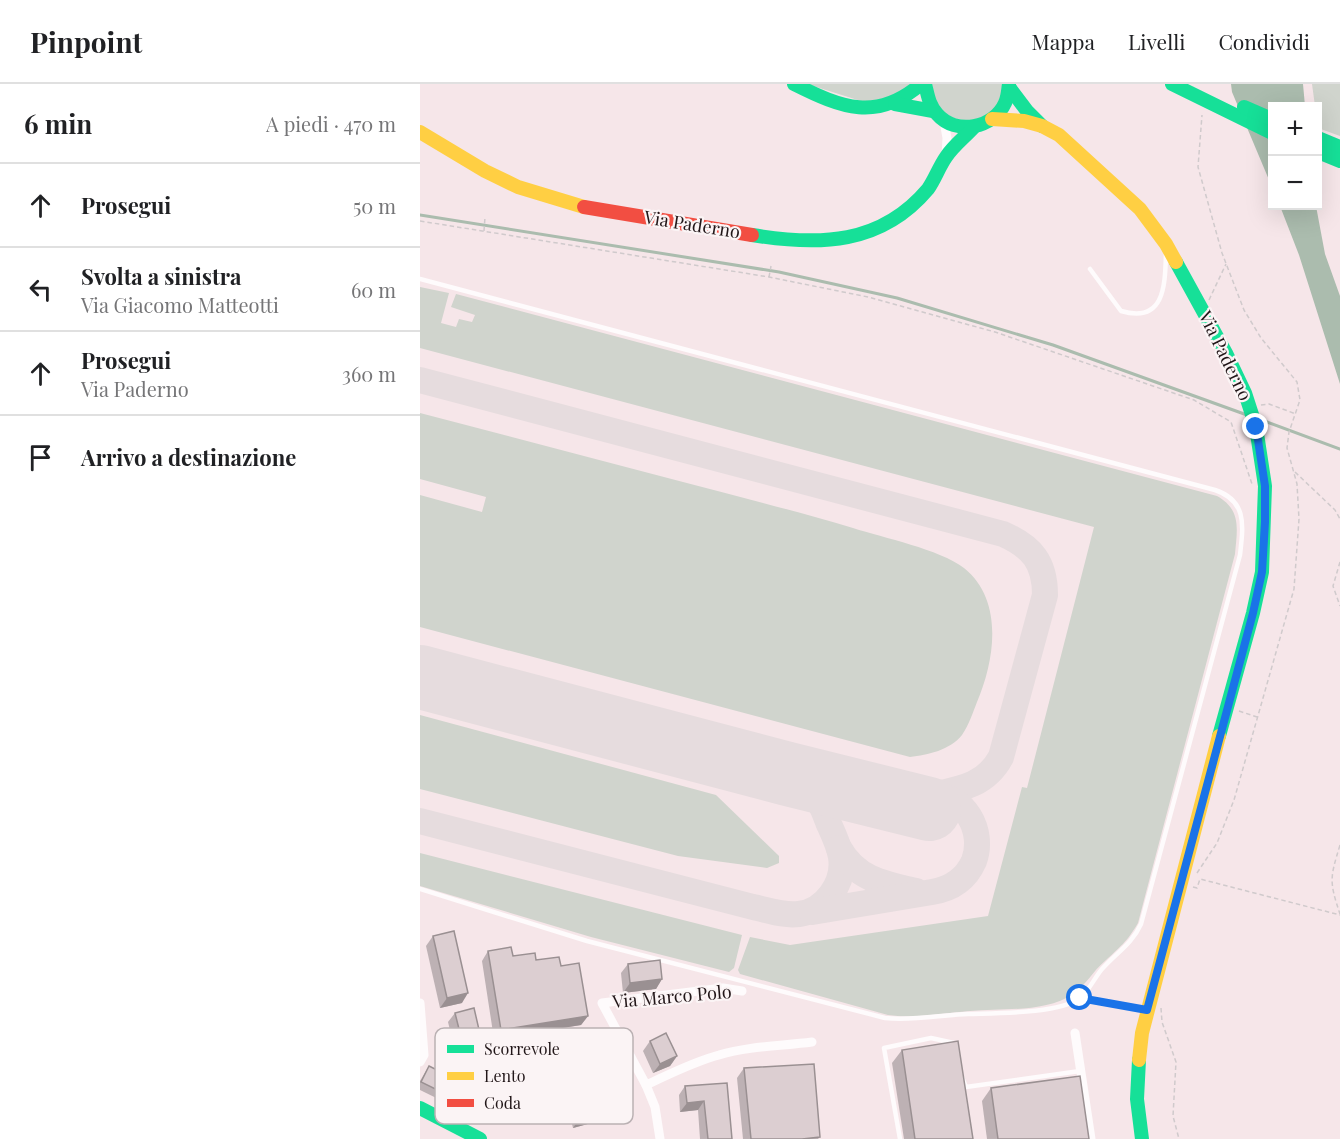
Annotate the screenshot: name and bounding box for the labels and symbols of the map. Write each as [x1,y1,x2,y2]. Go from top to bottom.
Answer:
street label: Via Paderno [641,204,742,243]
street label: Via Paderno [1193,306,1258,404]
route end [1242,413,1268,439]
street label: Via Marco Polo [610,979,733,1013]
route start [1066,984,1092,1010]
legend [435,1028,633,1124]
text: Scorrevole [484,1038,560,1059]
text: Lento [484,1065,526,1086]
text: Coda [484,1092,521,1113]

